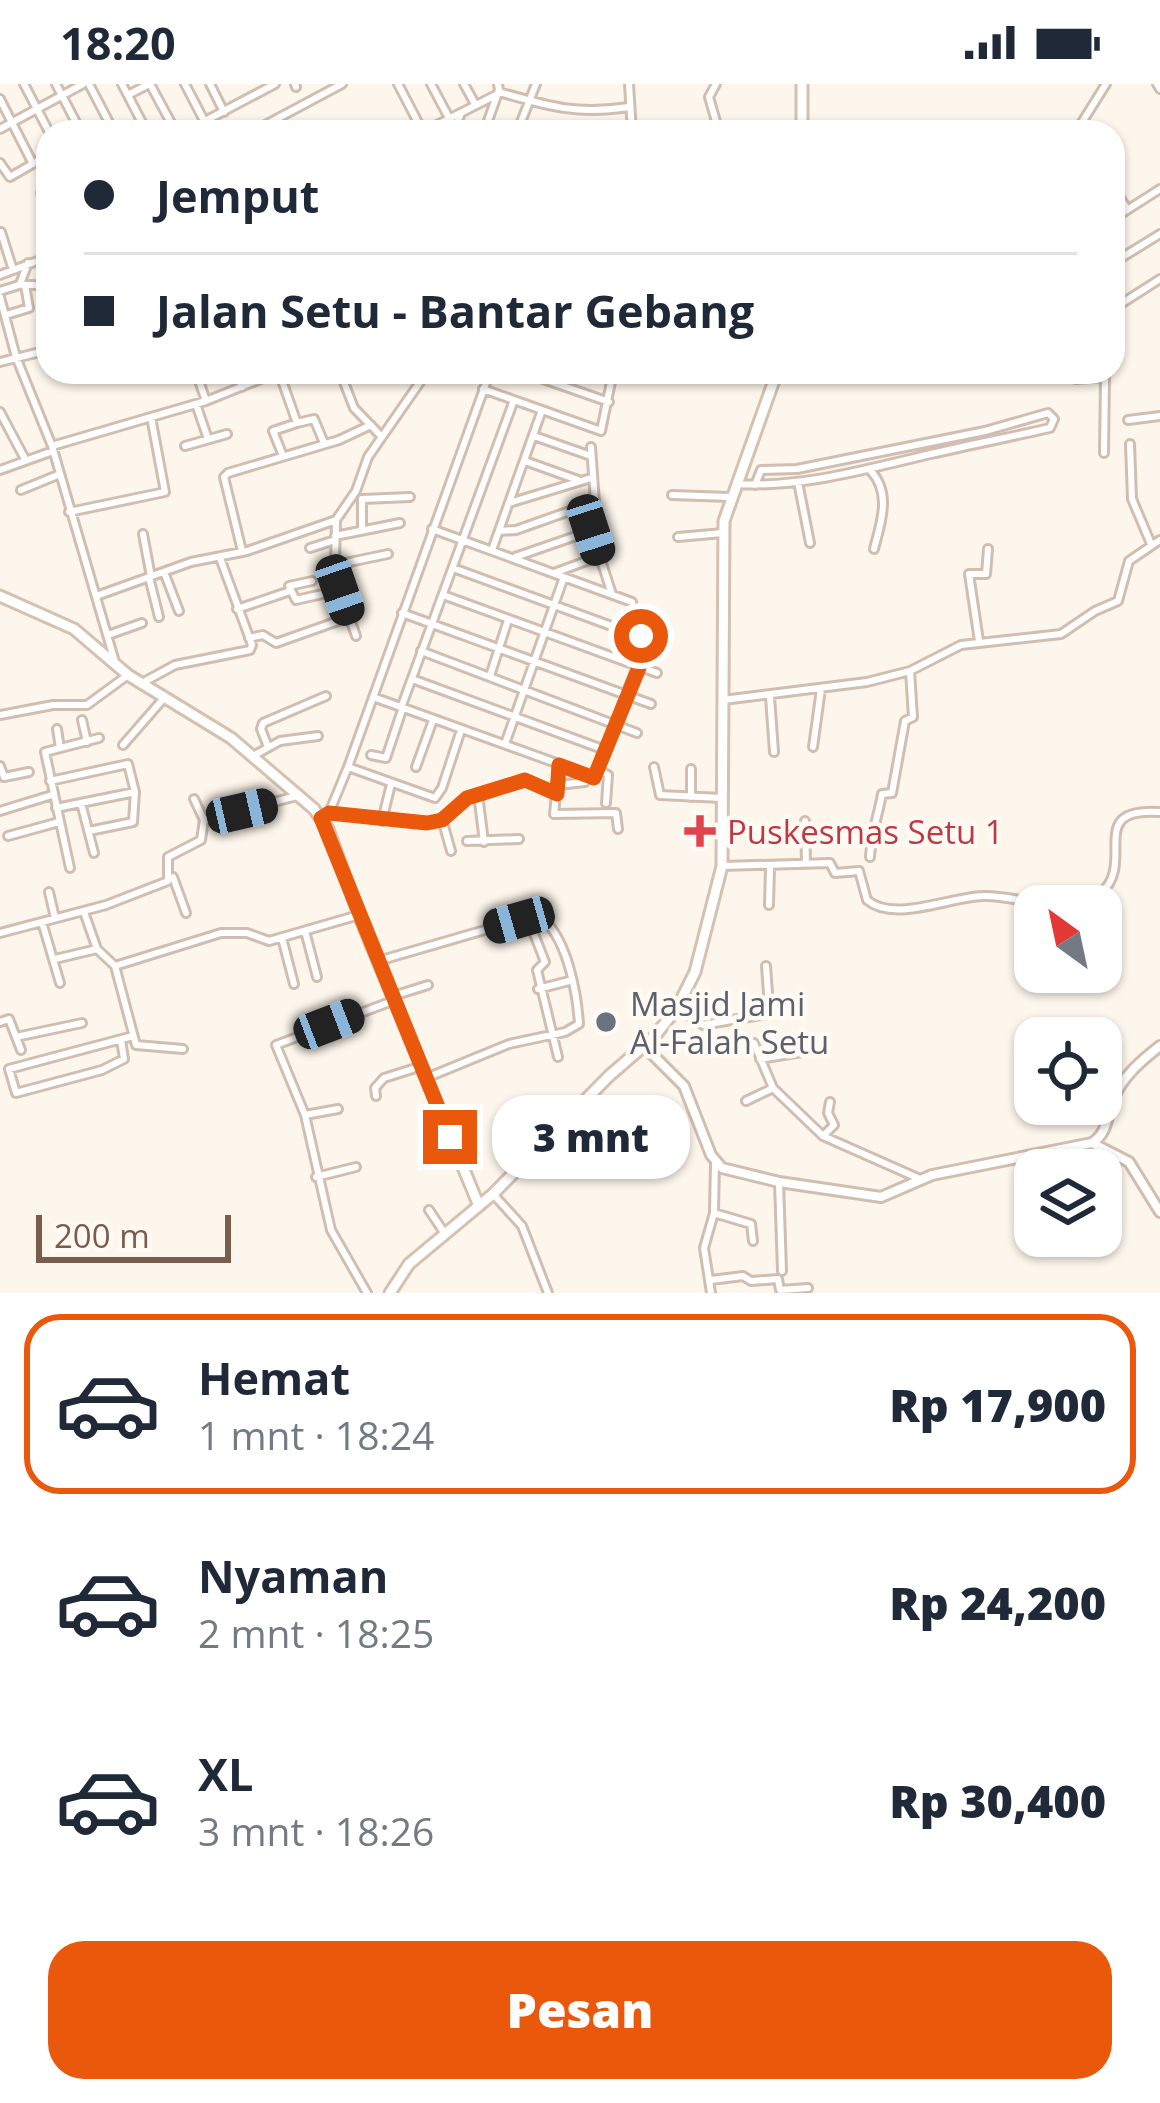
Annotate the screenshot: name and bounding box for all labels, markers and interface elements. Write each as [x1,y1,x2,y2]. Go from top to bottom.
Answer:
text: 18:20 [60,12,176,73]
text: Jemput [156,165,319,226]
text: Jalan Setu - Bantar Gebang [156,280,754,341]
car [563,490,619,570]
car [311,550,369,630]
route start [614,609,668,663]
car [203,785,281,837]
place label: Puskesmas Setu 1 [727,809,1004,854]
marker: Puskesmas Setu 1 [684,815,716,847]
north arrow [1014,885,1122,993]
map controls [1014,885,1122,1257]
car [479,893,559,947]
place label: Masjid Jami Al-Falah Setu [630,981,829,1064]
car [289,994,369,1054]
marker: Masjid Jami Al-Falah Setu [593,1009,619,1035]
button: locate [1014,1017,1122,1125]
callout: 3 mnt [492,1095,690,1179]
route end [423,1110,477,1164]
text: 3 mnt [533,1110,649,1163]
button: layers [1014,1149,1122,1257]
scale bar [36,1209,231,1262]
text: 200 m [54,1213,150,1258]
text: Hemat [198,1347,350,1408]
icon: car [54,1350,162,1458]
text: Rp 17,900 [889,1374,1106,1435]
text: 1 mnt · 18:24 [198,1408,434,1461]
text: Nyaman [198,1545,388,1606]
icon: car [54,1548,162,1656]
text: Rp 24,200 [889,1572,1106,1633]
text: 2 mnt · 18:25 [198,1606,434,1659]
text: XL [198,1743,253,1804]
icon: car [54,1746,162,1854]
text: Rp 30,400 [889,1770,1106,1831]
text: 3 mnt · 18:26 [198,1804,434,1857]
button: Pesan [48,1941,1112,2079]

